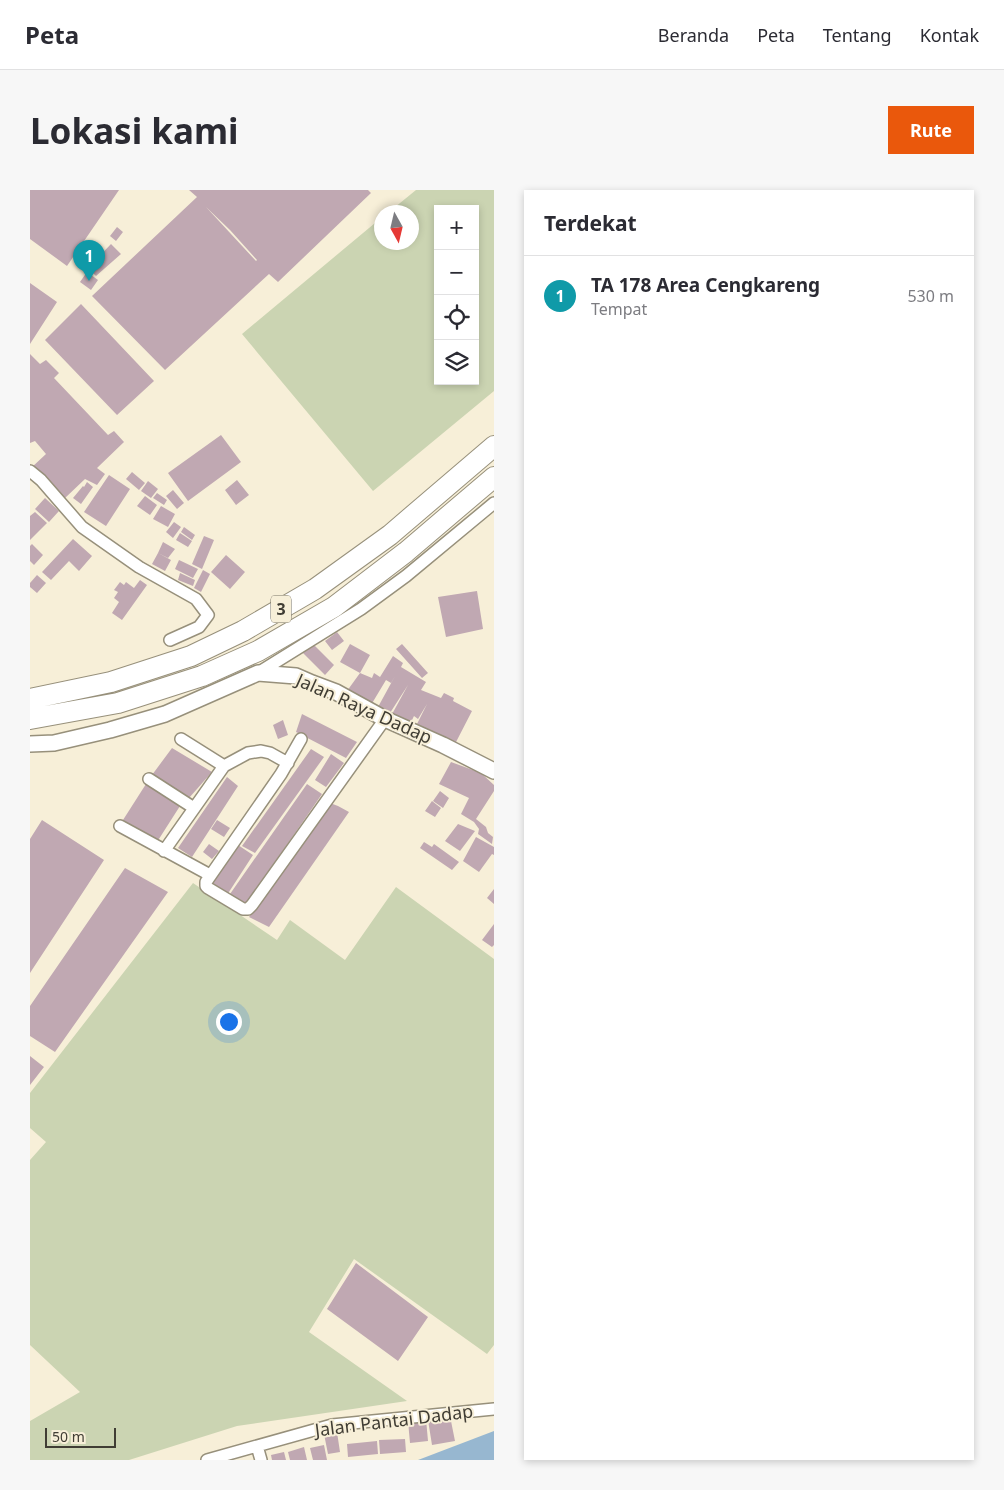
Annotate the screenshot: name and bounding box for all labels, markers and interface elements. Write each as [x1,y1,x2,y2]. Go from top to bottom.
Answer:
text: Peta [25,18,79,51]
text: Beranda [658,23,729,47]
text: Peta [757,23,795,47]
text: Tentang [823,23,892,47]
text: Kontak [920,23,979,47]
button: Rute [888,106,974,154]
text: Lokasi kami [30,107,239,154]
north arrow [374,205,419,250]
map controls [434,205,479,385]
button: + [434,205,479,250]
text: Terdekat [544,209,637,237]
pin: 1 [73,240,105,281]
button: − [434,250,479,295]
text: TA 178 Area Cengkareng [591,272,820,298]
text: 1 [555,285,565,307]
text: 530 m [907,285,954,307]
button: locate [434,295,479,340]
text: Tempat [591,298,647,320]
button: layers [434,340,479,385]
road number: 3 [271,596,291,622]
street label: Jalan Raya Dadap [291,667,436,749]
your location [216,1009,242,1035]
street label: Jalan Pantai Dadap [311,1398,474,1442]
scale bar [45,1425,116,1448]
text: 50 m [52,1427,85,1446]

